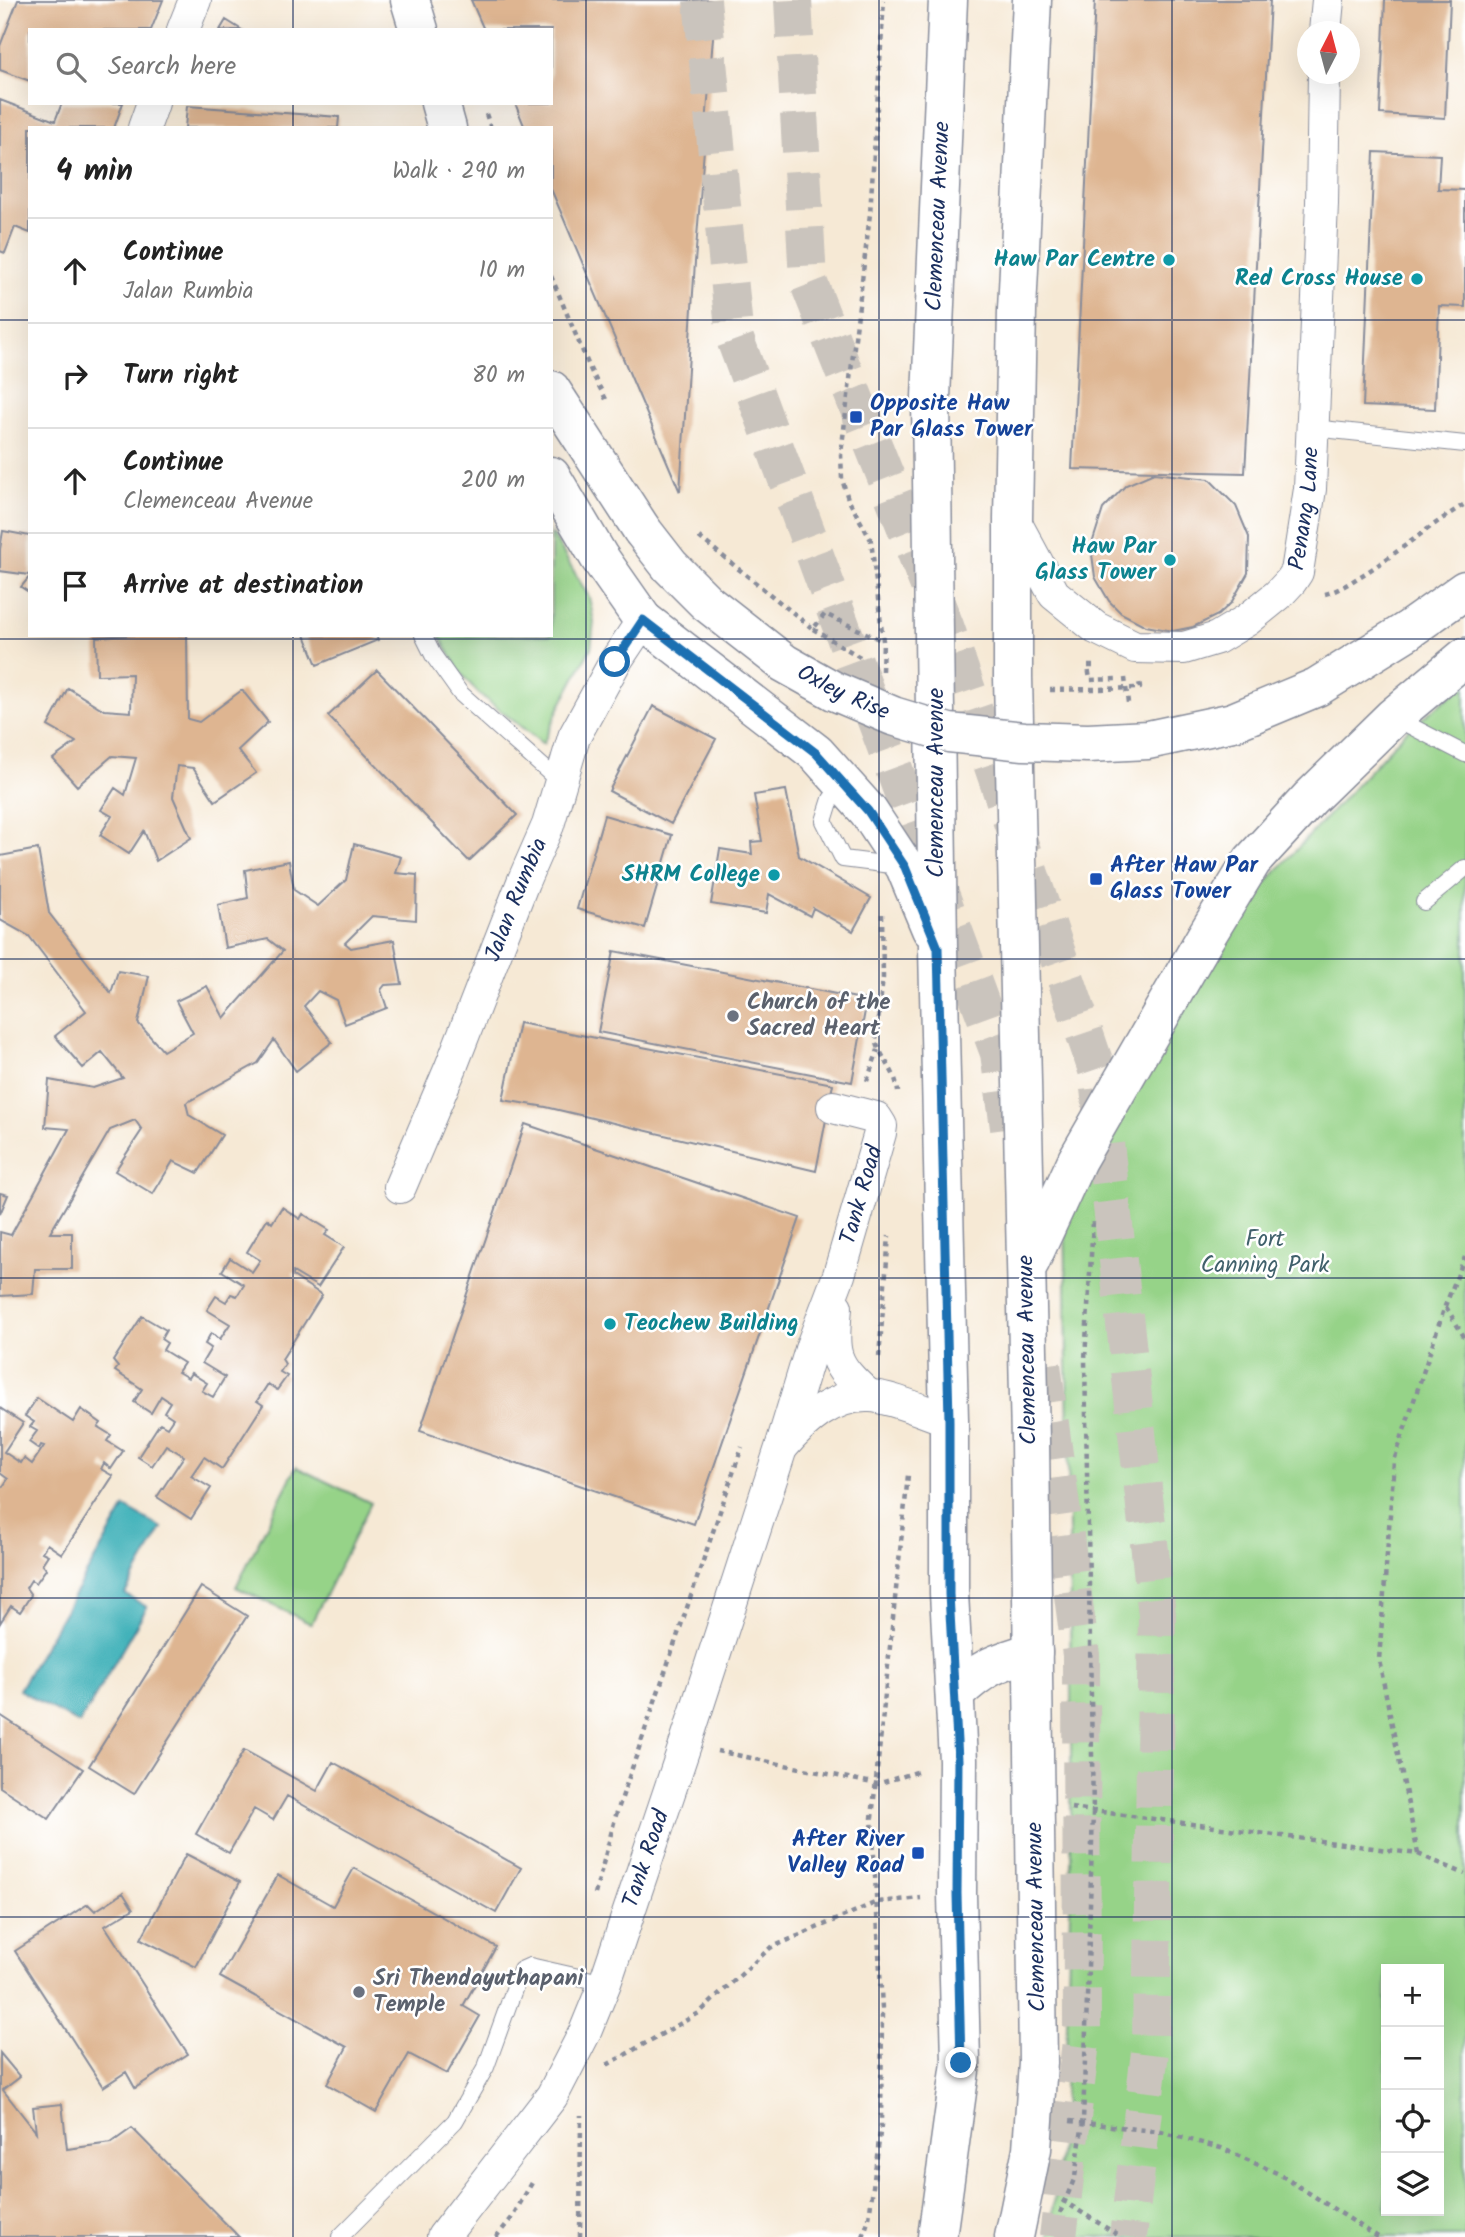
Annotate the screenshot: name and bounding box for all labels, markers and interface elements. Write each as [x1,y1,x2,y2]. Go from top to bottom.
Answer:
north arrow [1297,21,1360,84]
search box [28,28,553,105]
text: Search here [108,46,236,88]
icon: search [52,48,90,86]
street label: Clemenceau Avenue [917,120,961,312]
text: 4 min [56,148,133,196]
text: Walk · 290 m [392,154,525,190]
text: Continue [123,232,224,274]
place label: Haw Par Centre [993,242,1155,278]
icon: ahead [56,252,94,290]
marker: Haw Par Centre [1161,252,1177,268]
text: 10 m [479,253,525,289]
place label: Red Cross House [1235,261,1403,297]
marker: Red Cross House [1409,271,1425,287]
text: Jalan Rumbia [123,274,254,310]
text: Turn right [123,355,239,397]
icon: right [56,357,94,395]
text: 80 m [472,358,525,394]
place label: Opposite Haw Par Glass Tower [870,386,1034,448]
marker: Opposite Haw Par Glass Tower [848,409,864,425]
text: Continue [123,442,224,484]
street label: Penang Lane [1280,446,1330,573]
icon: ahead [56,462,94,500]
text: 200 m [461,463,525,499]
text: Clemenceau Avenue [123,484,313,520]
place label: Haw Par Glass Tower [1035,529,1158,591]
marker: Haw Par Glass Tower [1162,552,1178,568]
text: Arrive at destination [123,565,363,607]
icon: arrive [56,567,94,605]
route start [599,646,630,677]
street label: Oxley Rise [790,656,895,730]
street label: Clemenceau Avenue [919,688,955,878]
street label: Jalan Rumbia [476,832,558,967]
place label: After Haw Par Glass Tower [1110,848,1260,910]
place label: SHRM College [622,857,760,893]
marker: SHRM College [766,867,782,883]
marker: After Haw Par Glass Tower [1088,871,1104,887]
place label: Church of the Sacred Heart [747,985,891,1047]
marker: Church of the Sacred Heart [725,1008,741,1024]
street label: Tank Road [831,1141,894,1249]
park label: Fort Canning Park [1201,1222,1330,1284]
street label: Clemenceau Avenue [1008,1255,1048,1445]
place label: Teochew Building [624,1306,799,1342]
marker: Teochew Building [602,1316,618,1332]
street label: Tank Road [613,1805,680,1913]
place label: After River Valley Road [787,1822,906,1884]
street label: Clemenceau Avenue [1017,1822,1057,2012]
marker: After River Valley Road [910,1845,926,1861]
place label: Sri Thendayuthapani Temple [373,1961,584,2023]
map controls [1381,1964,1444,2216]
button: + [1381,1964,1444,2027]
marker: Sri Thendayuthapani Temple [351,1984,367,2000]
button: − [1381,2027,1444,2090]
route end [945,2047,976,2078]
button: locate [1381,2090,1444,2153]
button: layers [1381,2153,1444,2216]

